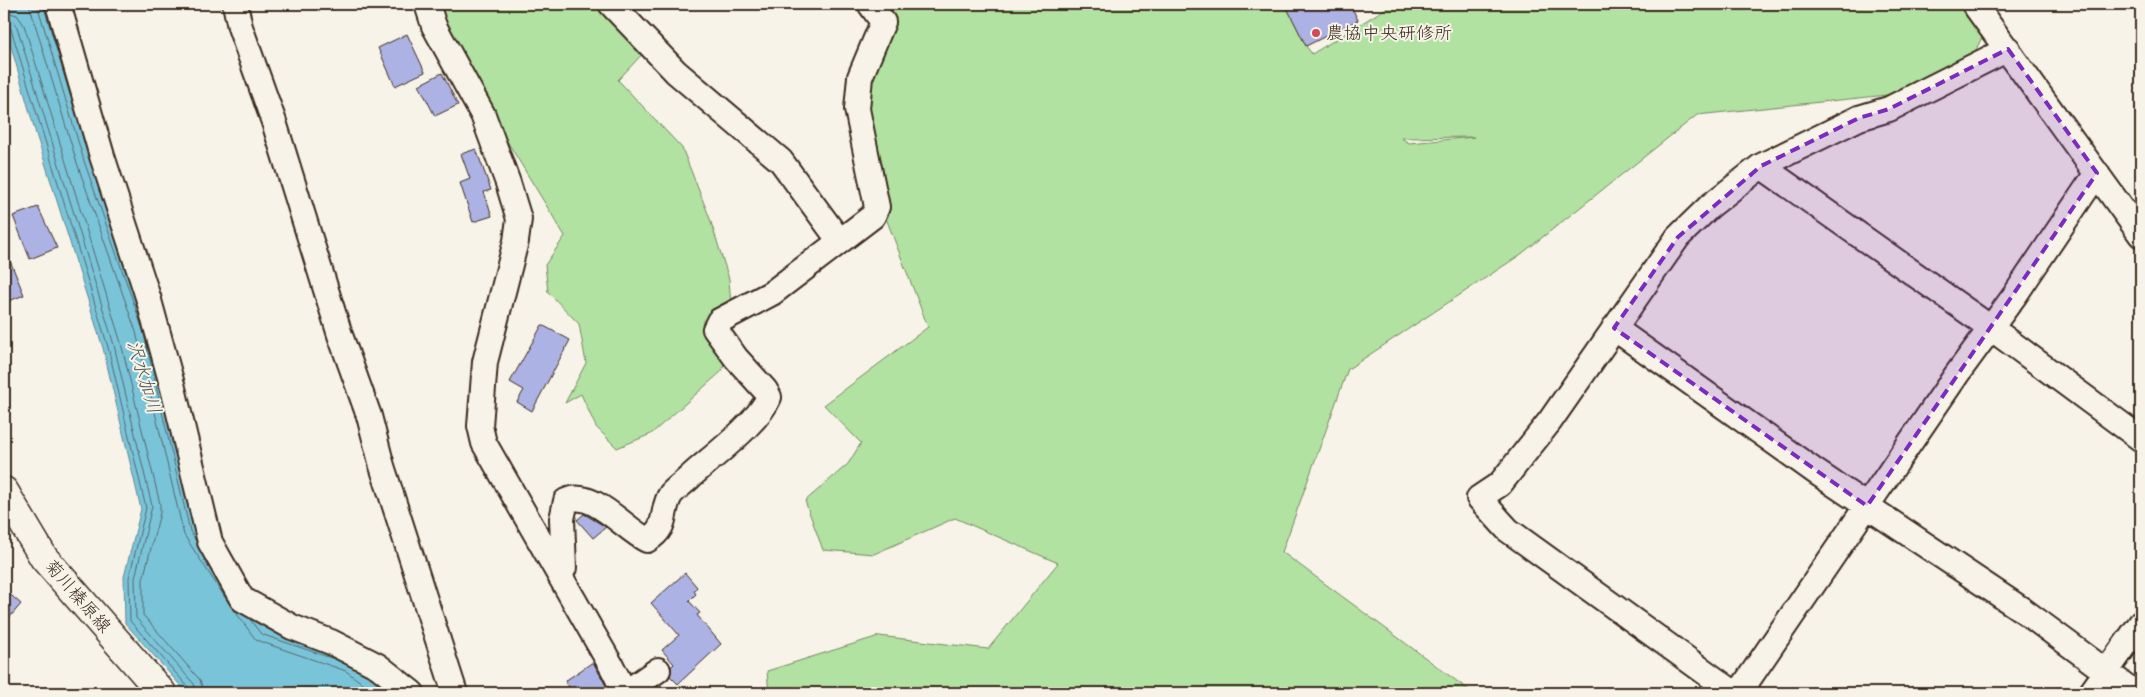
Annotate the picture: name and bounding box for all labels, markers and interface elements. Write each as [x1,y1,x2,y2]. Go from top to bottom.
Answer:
place label: 農協中央研修所 [1326,22,1452,44]
marker: 農協中央研修所 [1310,27,1322,39]
water label: 沢水加川 [121,337,167,417]
street label: 菊川榛原線 [40,555,116,637]

